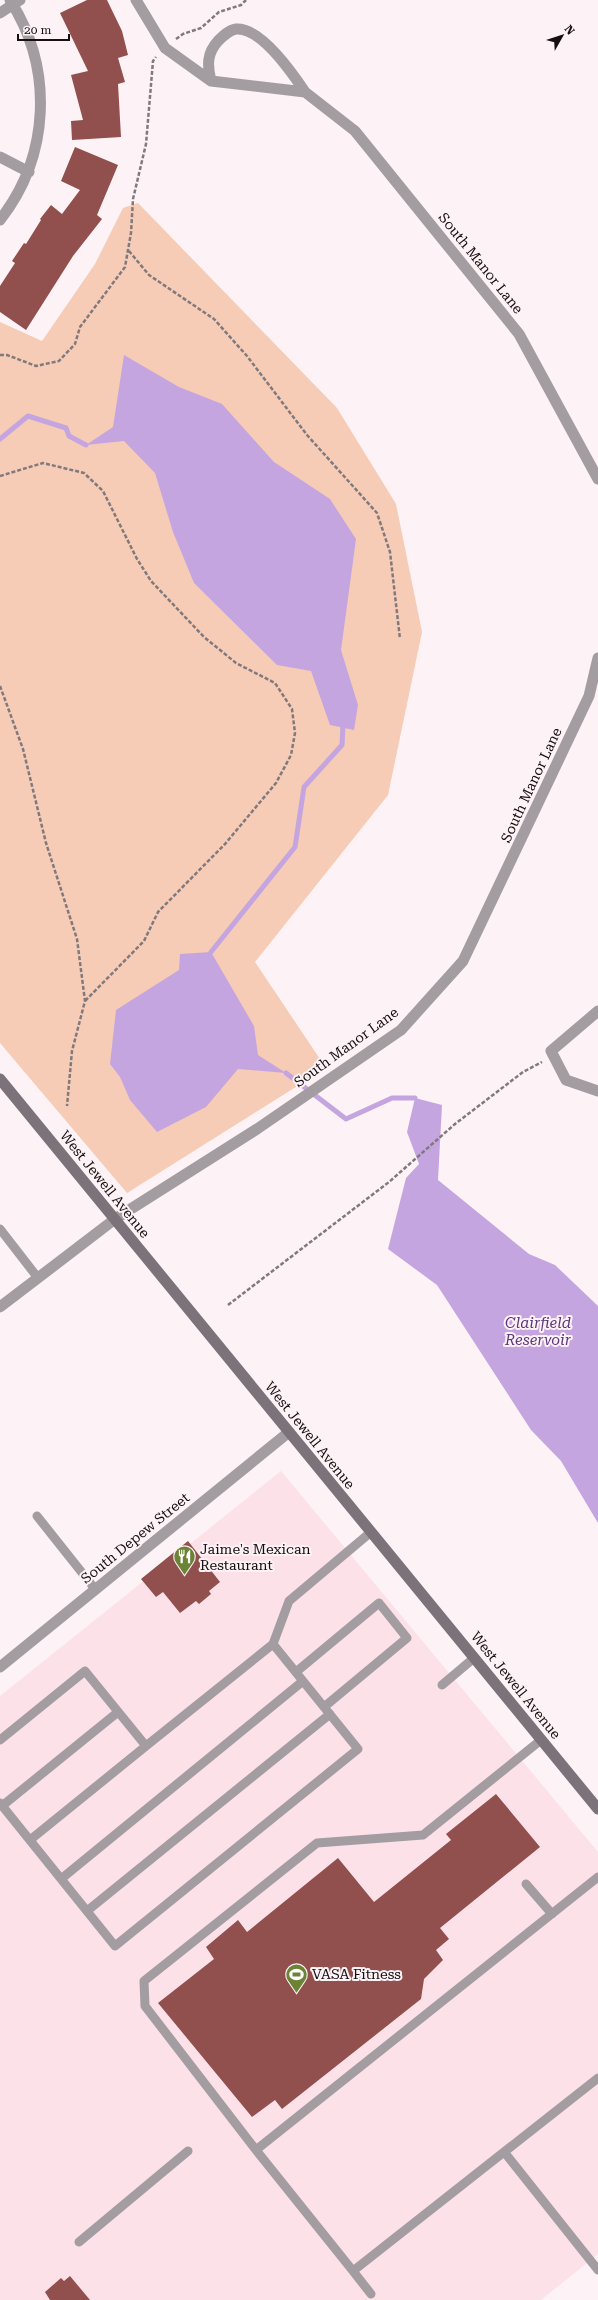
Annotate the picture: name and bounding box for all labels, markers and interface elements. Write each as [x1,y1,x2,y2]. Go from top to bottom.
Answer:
scale bar [18,16,69,42]
north arrow [542,16,582,56]
text: 20 m [24,23,51,37]
text: N [562,23,577,38]
street label: South Manor Lane [435,209,527,317]
street label: South Manor Lane [497,725,565,845]
street label: South Manor Lane [291,1004,401,1090]
street label: West Jewell Avenue [57,1127,153,1241]
water label: Clairfield Reservoir [504,1314,572,1349]
street label: West Jewell Avenue [262,1378,358,1492]
street label: South Depew Street [78,1489,192,1587]
place label: Jaime's Mexican Restaurant [200,1541,311,1573]
restaurant icon: Jaime's Mexican Restaurant [172,1544,198,1577]
street label: West Jewell Avenue [468,1628,564,1742]
sports icon: VASA Fitness [283,1961,309,1994]
place label: VASA Fitness [312,1966,401,1982]

